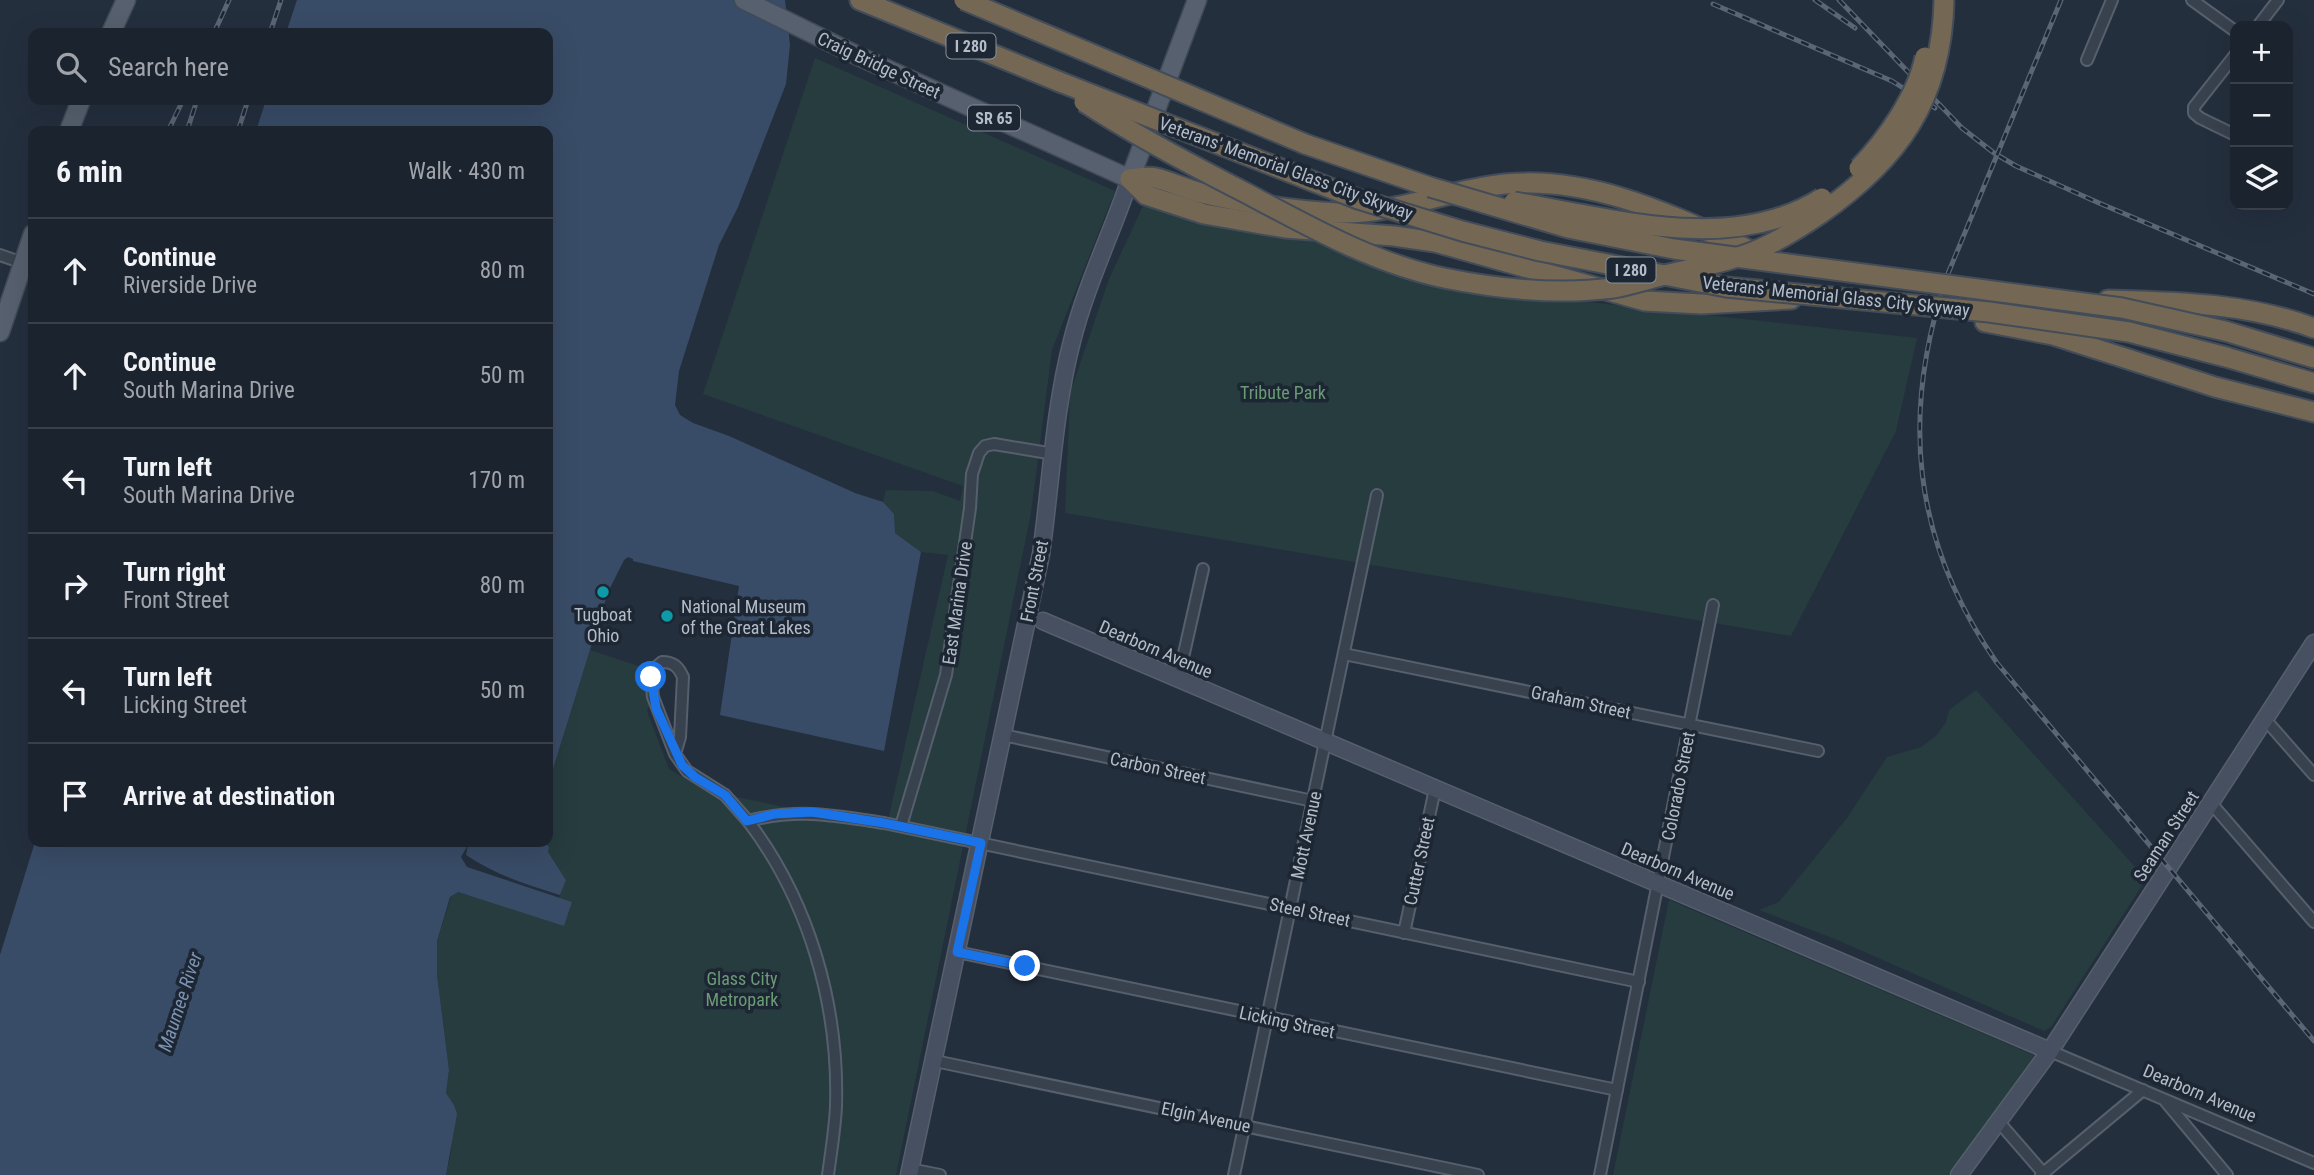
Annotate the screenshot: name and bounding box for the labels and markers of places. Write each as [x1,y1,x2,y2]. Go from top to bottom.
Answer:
marker: Tugboat Ohio [595,584,611,600]
place label: National Museum of the Great Lakes [681,596,811,638]
place label: Tugboat Ohio [574,604,632,646]
marker: National Museum of the Great Lakes [659,608,675,624]

